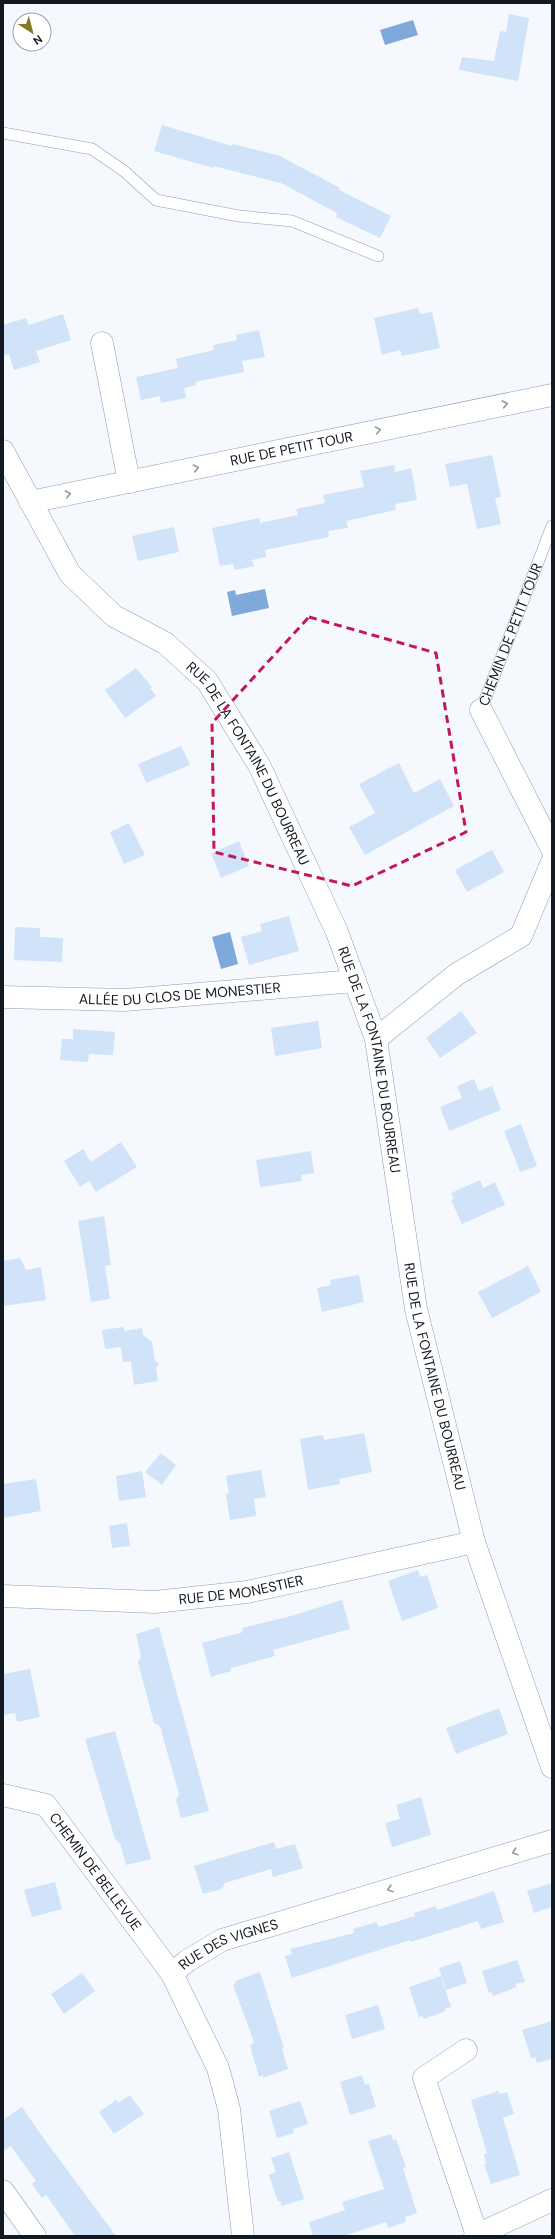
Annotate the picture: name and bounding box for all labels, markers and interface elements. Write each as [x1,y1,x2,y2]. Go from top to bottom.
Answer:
north arrow [12,12,52,52]
text: N [31,32,45,48]
one-way arrow [502,401,508,409]
street label: RUE DE PETIT TOUR [229,427,355,470]
one-way arrow [375,427,381,435]
one-way arrow [193,464,199,473]
one-way arrow [65,491,72,499]
street label: CHEMIN DE PETIT TOUR [474,560,546,708]
street label: RUE DE LA FONTAINE DU BOURREAU [183,658,314,868]
street label: RUE DE LA FONTAINE DU BOURREAU [334,944,405,1174]
street label: ALLÉE DU CLOS DE MONESTIER [79,978,281,1009]
street label: RUE DE LA FONTAINE DU BOURREAU [400,1261,470,1492]
street label: RUE DE MONESTIER [178,1571,305,1608]
street label: CHEMIN DE BELLEVUE [46,1809,145,1934]
one-way arrow [511,1847,518,1856]
one-way arrow [387,1884,394,1893]
street label: RUE DES VIGNES [175,1915,280,1973]

